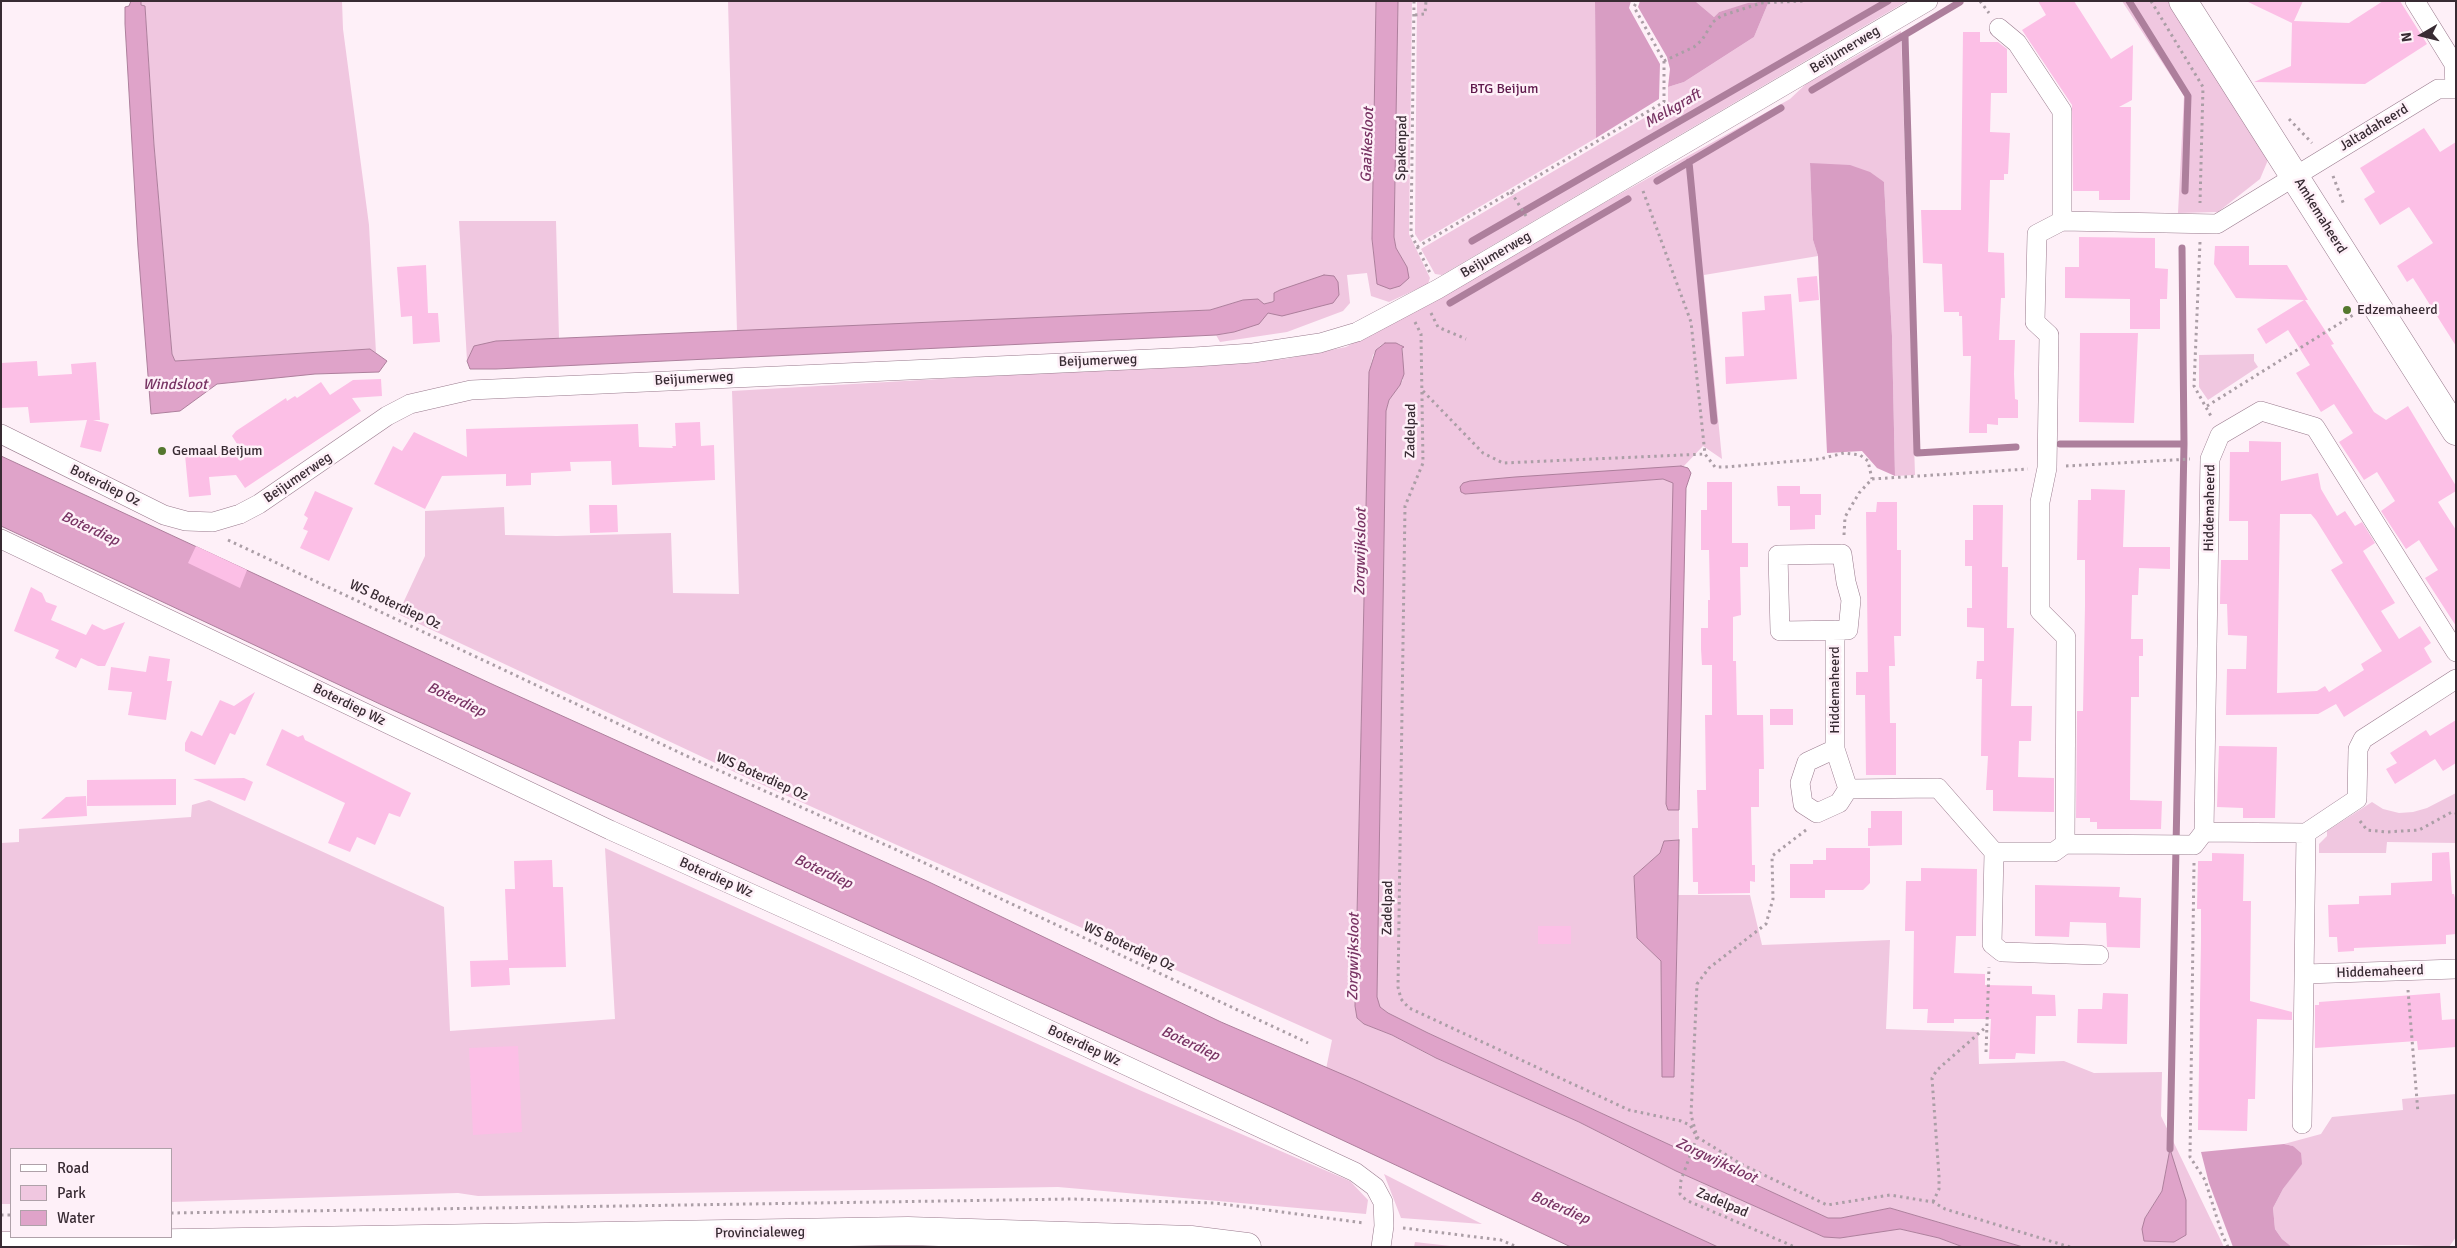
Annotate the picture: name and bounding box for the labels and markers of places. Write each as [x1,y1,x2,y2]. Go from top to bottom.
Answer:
place label: Edzemaheerd [2357,302,2438,318]
marker: Edzemaheerd [2341,304,2353,316]
place label: Gemaal Beijum [172,443,263,459]
marker: Gemaal Beijum [156,445,168,457]

